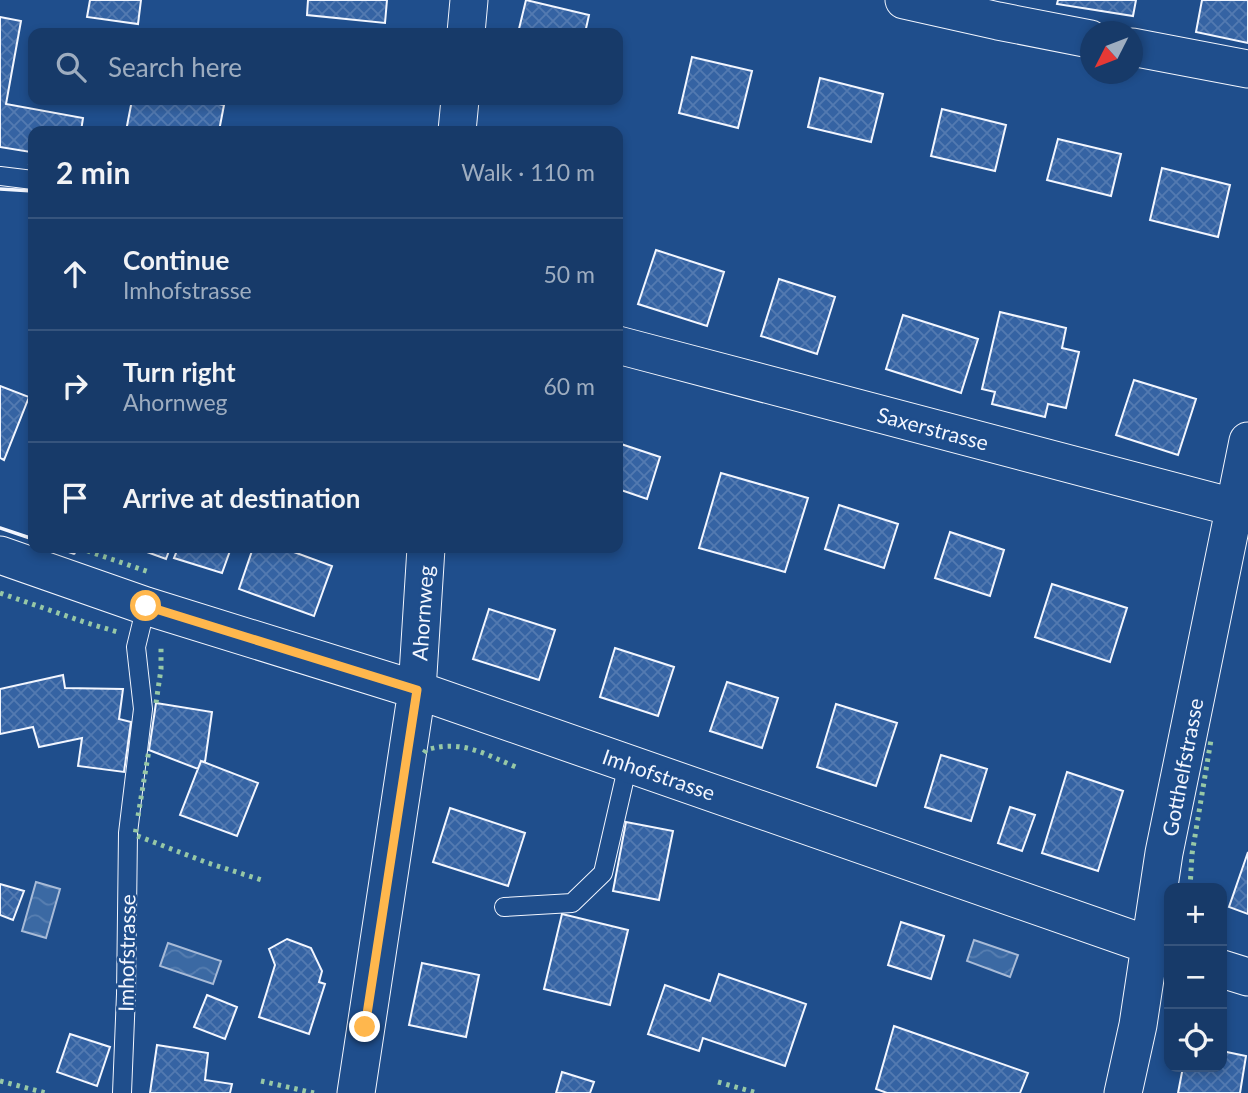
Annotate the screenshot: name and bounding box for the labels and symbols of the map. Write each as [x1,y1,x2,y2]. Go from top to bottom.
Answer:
north arrow [1080,21,1143,84]
street label: Saxerstrasse [875,401,991,455]
street label: Ahornweg [406,564,438,661]
route start [130,590,161,621]
street label: Gotthelfstrasse [1156,696,1208,838]
street label: Imhofstrasse [599,743,719,805]
street label: Imhofstrasse [112,894,140,1012]
route end [349,1011,380,1042]

